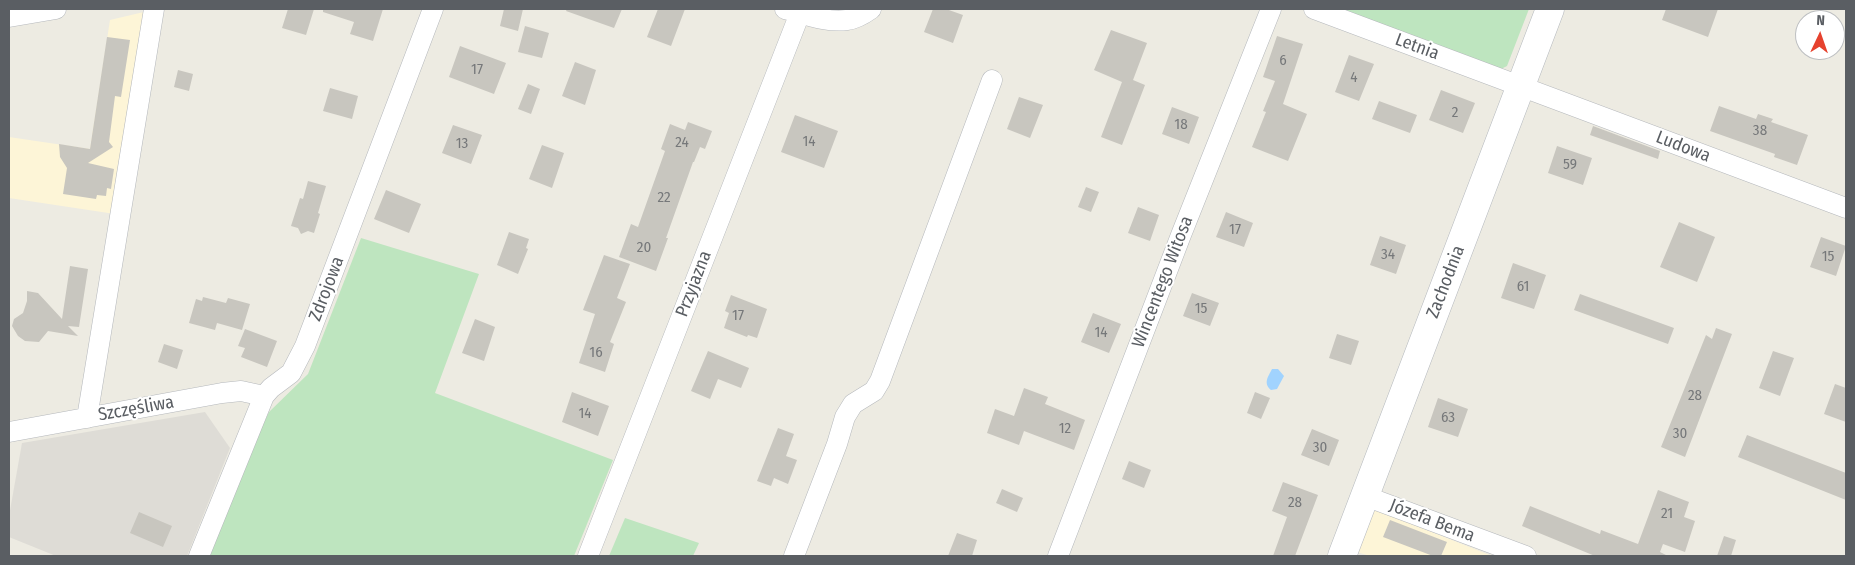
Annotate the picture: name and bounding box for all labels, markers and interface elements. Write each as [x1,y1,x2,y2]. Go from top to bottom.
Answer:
north arrow [1795,10,1845,60]
text: N [1816,12,1825,29]
street label: Letnia [1392,29,1442,65]
house number: 6 [1279,52,1287,70]
house number: 17 [471,61,483,79]
house number: 4 [1350,69,1358,87]
house number: 2 [1452,104,1458,122]
house number: 18 [1174,116,1188,134]
house number: 38 [1753,122,1767,140]
street label: Ludowa [1653,127,1713,167]
house number: 14 [802,133,816,151]
house number: 24 [675,134,689,152]
house number: 13 [456,135,468,153]
house number: 59 [1563,156,1577,174]
house number: 22 [657,189,671,207]
street label: Wincentego Witosa [1128,213,1198,351]
house number: 17 [1229,221,1241,239]
house number: 20 [637,239,651,257]
street label: Zachodnia [1422,243,1470,321]
house number: 34 [1381,246,1395,264]
street label: Przyjazna [672,248,716,320]
house number: 15 [1822,248,1834,266]
street label: Zdrojowa [305,254,349,324]
house number: 61 [1517,278,1529,296]
house number: 15 [1195,300,1207,318]
house number: 17 [732,307,744,325]
house number: 14 [1094,324,1108,342]
house number: 16 [589,344,603,362]
house number: 28 [1688,387,1702,405]
street label: Szczęśliwa [96,392,176,426]
house number: 14 [578,405,592,423]
house number: 63 [1441,409,1455,427]
house number: 12 [1059,420,1071,438]
house number: 30 [1673,425,1687,443]
house number: 30 [1313,439,1327,457]
house number: 28 [1288,494,1302,512]
street label: Józefa Bema [1386,495,1478,547]
house number: 21 [1661,505,1673,523]

